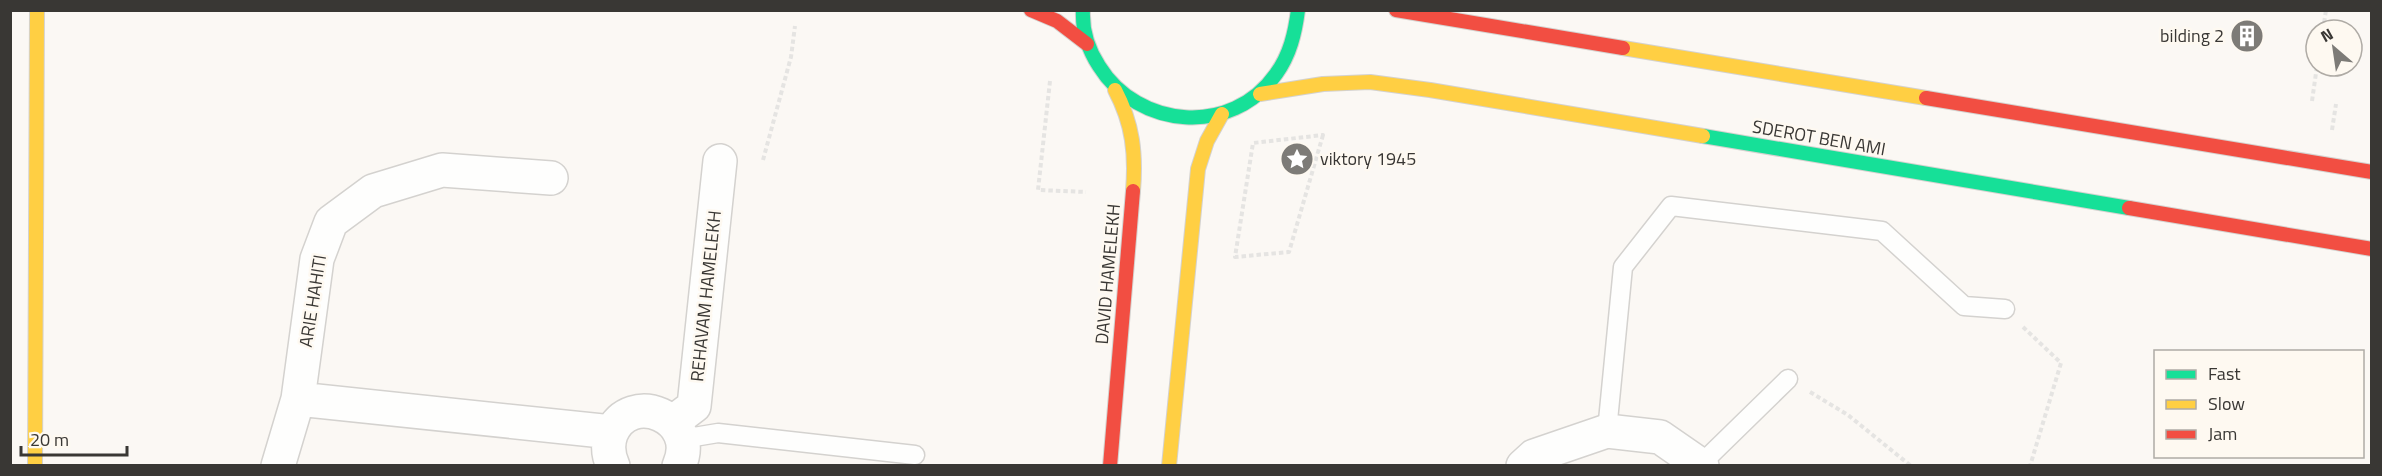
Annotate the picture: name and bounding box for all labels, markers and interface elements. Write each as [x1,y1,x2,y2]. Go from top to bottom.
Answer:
building icon: bilding 2 [2229,18,2265,54]
north arrow [2304,18,2364,78]
place label: bilding 2 [2160,22,2224,49]
text: N [2316,22,2337,48]
street label: SDEROT BEN AMI [1750,113,1888,163]
place icon: viktory 1945 [1279,141,1315,177]
place label: viktory 1945 [1320,145,1416,172]
street label: DAVID HAMELEKH [1088,203,1127,345]
street label: REHAVAM HAMELEKH [683,209,728,383]
street label: ARIE HAHITI [292,253,333,349]
legend [2154,350,2364,458]
text: Fast [2208,360,2241,387]
text: Slow [2208,390,2245,417]
scale bar [21,419,128,457]
text: Jam [2208,420,2237,447]
text: 20 m [30,426,69,453]

